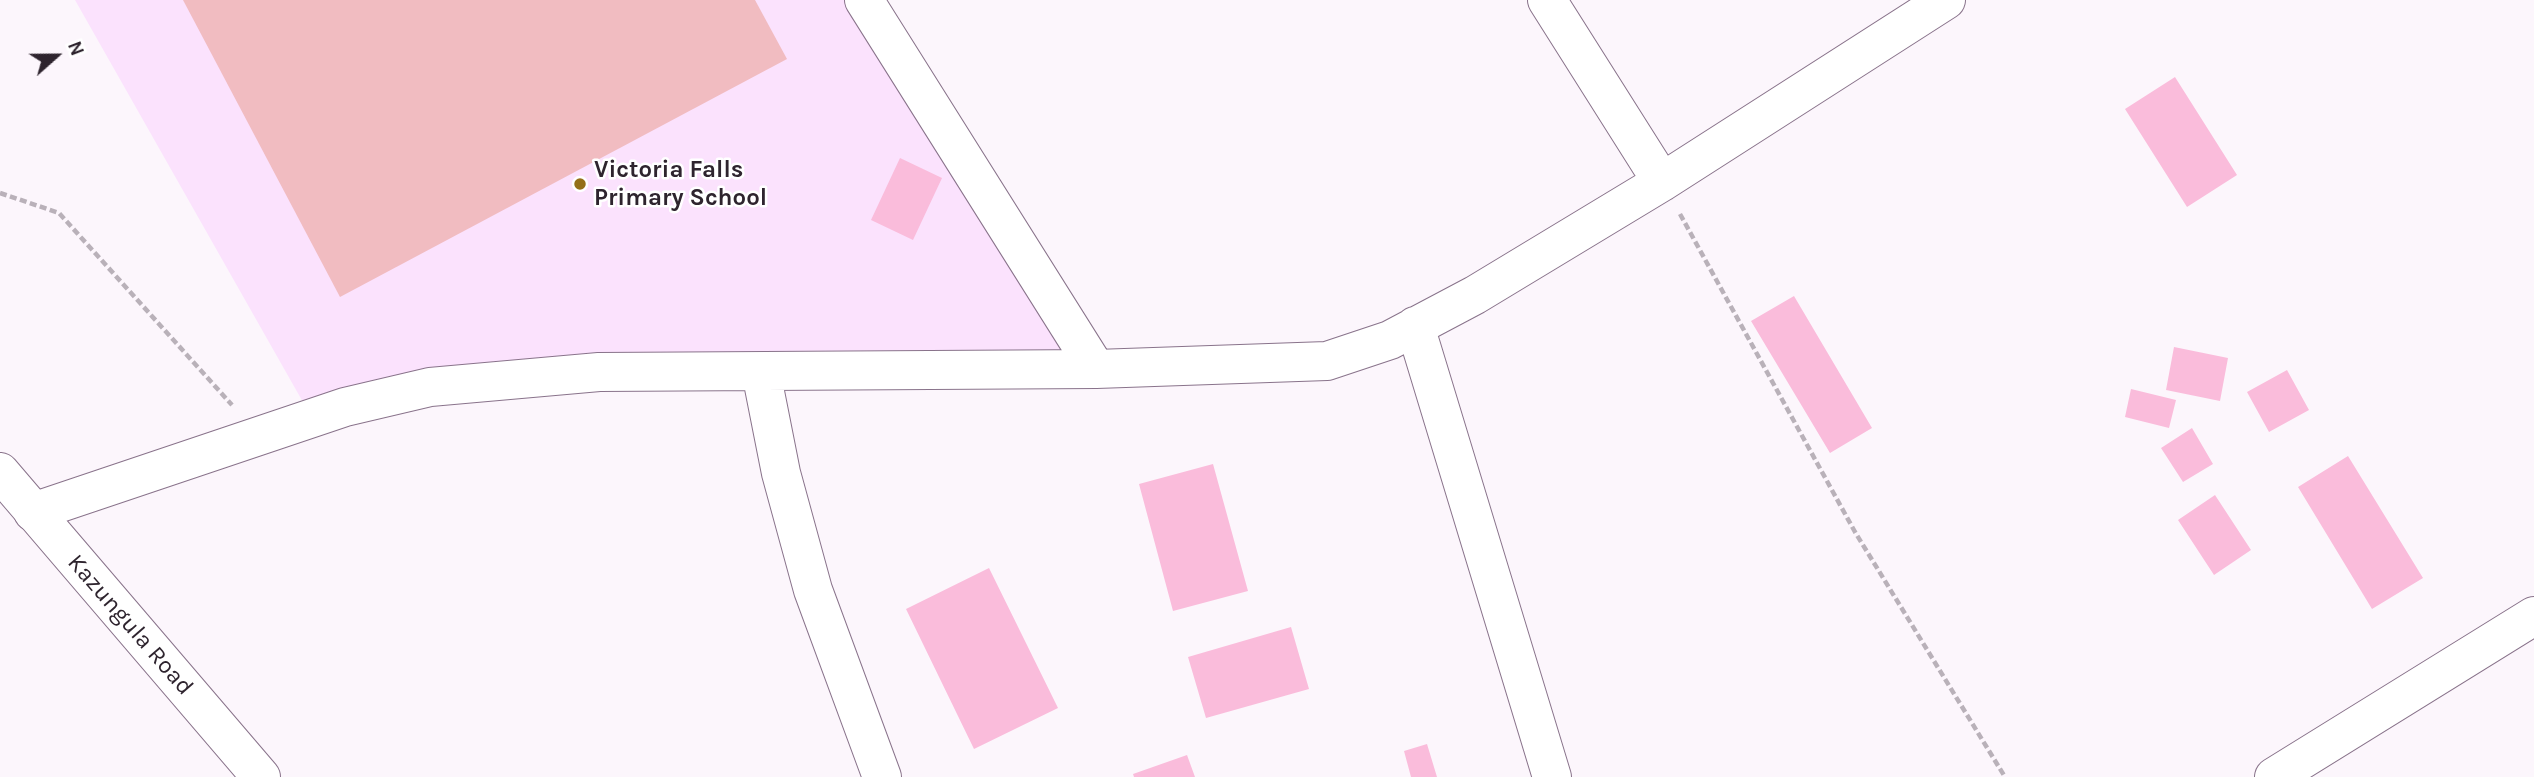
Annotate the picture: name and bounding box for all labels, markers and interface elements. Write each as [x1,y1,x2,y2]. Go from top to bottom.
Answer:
north arrow [21,21,91,91]
text: N [63,38,88,59]
place label: Victoria Falls Primary School [594,156,767,212]
marker: Victoria Falls Primary School [572,176,588,192]
street label: Kazungula Road [61,549,199,701]

